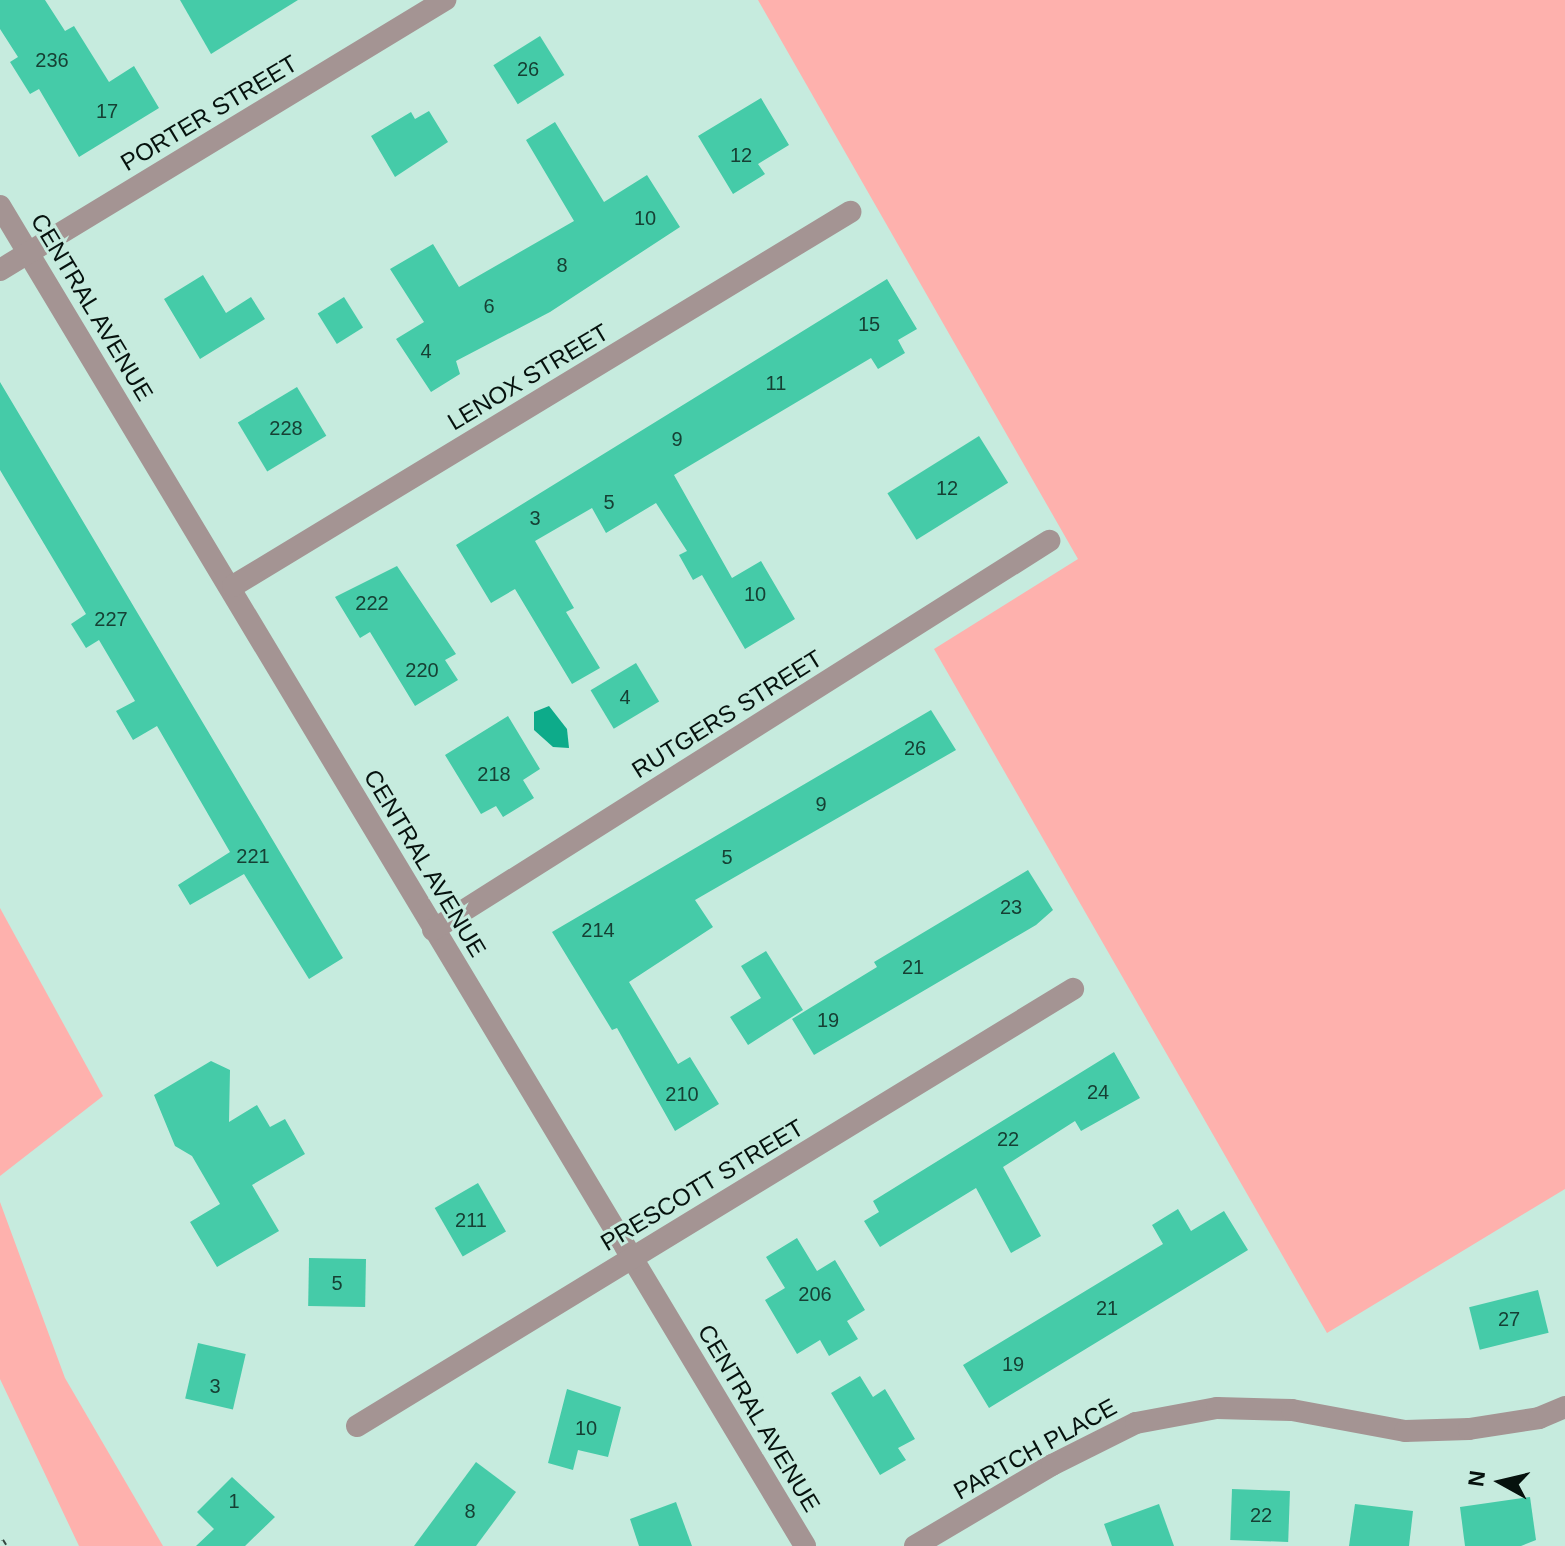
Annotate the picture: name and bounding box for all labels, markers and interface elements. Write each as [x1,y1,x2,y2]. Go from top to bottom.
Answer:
house number: 236 [35,48,69,72]
street label: PORTER STREET [115,49,303,177]
house number: 26 [517,57,539,81]
house number: 17 [96,99,118,123]
house number: 12 [730,143,752,167]
house number: 10 [634,206,656,230]
street label: CENTRAL AVENUE [24,207,160,407]
house number: 8 [556,253,568,277]
house number: 6 [483,294,495,318]
house number: 15 [858,312,880,336]
street label: LENOX STREET [442,318,614,436]
house number: 4 [420,339,432,363]
house number: 11 [766,371,786,395]
house number: 228 [269,416,303,440]
house number: 9 [671,427,683,451]
house number: 12 [936,476,958,500]
house number: 5 [603,490,615,514]
house number: 3 [529,506,541,530]
house number: 10 [744,582,766,606]
house number: 222 [355,591,389,615]
house number: 227 [94,607,128,631]
street label: RUTGERS STREET [627,644,827,784]
house number: 220 [405,658,439,682]
house number: 4 [619,685,631,709]
house number: 26 [904,736,926,760]
house number: 218 [477,762,511,786]
street label: CENTRAL AVENUE [357,763,493,963]
house number: 9 [815,792,827,816]
house number: 221 [236,844,270,868]
house number: 5 [721,845,733,869]
house number: 23 [1000,895,1022,919]
house number: 214 [581,918,615,942]
house number: 21 [902,955,924,979]
house number: 19 [817,1008,839,1032]
house number: 24 [1087,1080,1109,1104]
house number: 210 [665,1082,699,1106]
street label: PRESCOTT STREET [595,1113,809,1257]
house number: 22 [997,1127,1019,1151]
house number: 211 [455,1208,487,1232]
house number: 5 [331,1271,343,1295]
house number: 206 [798,1282,832,1306]
house number: 21 [1096,1296,1118,1320]
house number: 27 [1498,1307,1520,1331]
street label: CENTRAL AVENUE [691,1318,827,1518]
house number: 19 [1002,1352,1024,1376]
house number: 3 [209,1374,221,1398]
street label: PARTCH PLACE [949,1392,1121,1506]
house number: 10 [575,1416,597,1440]
north arrow [1461,1442,1541,1522]
text: N [1463,1469,1490,1488]
house number: 1 [228,1489,240,1513]
house number: 8 [464,1499,476,1523]
house number: 22 [1250,1503,1272,1527]

